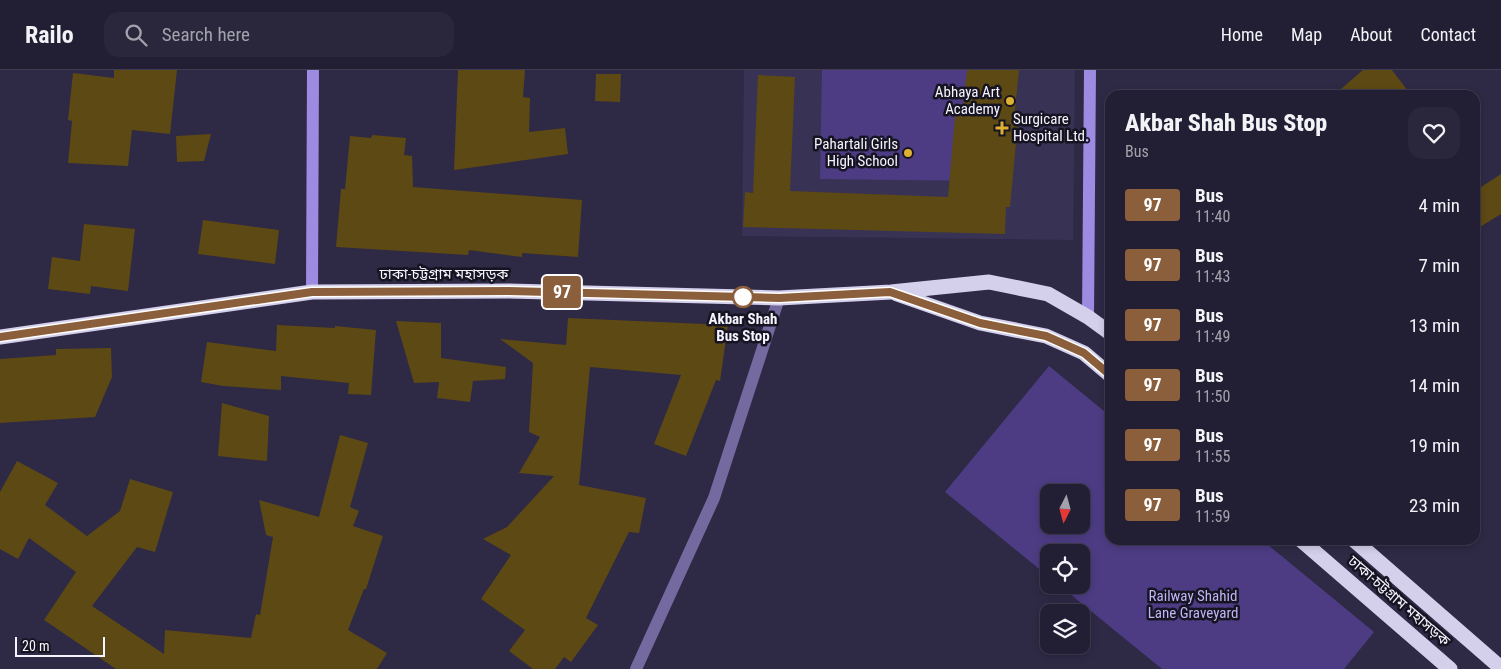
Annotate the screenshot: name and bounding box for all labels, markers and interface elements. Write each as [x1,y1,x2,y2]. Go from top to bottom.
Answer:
search box [104,12,454,57]
text: Railo [25,21,74,49]
icon: search [122,21,150,49]
text: Search here [162,23,250,46]
text: Home [1221,24,1263,45]
text: Map [1291,24,1322,45]
text: About [1350,24,1392,45]
text: Contact [1420,24,1476,45]
place label: Abhaya Art Academy [935,83,1000,118]
marker: Abhaya Art Academy [1004,95,1016,107]
button: heart [1408,107,1460,159]
text: Akbar Shah Bus Stop [1125,109,1327,137]
place label: Surgicare Hospital Ltd. [1013,110,1089,145]
marker: Surgicare Hospital Ltd. [995,121,1009,135]
place label: Pahartali Girls High School [814,135,898,170]
text: Bus [1125,142,1149,161]
marker: Pahartali Girls High School [902,147,914,159]
text: Bus [1195,184,1224,207]
text: 97 [1143,194,1162,215]
text: 4 min [1418,194,1460,217]
text: 11:40 [1195,207,1230,226]
text: Bus [1195,244,1224,267]
text: 97 [1143,254,1162,275]
text: 7 min [1418,254,1460,277]
street label: ঢাকা-চট্টগ্রাম মহাসড়ক [379,265,509,283]
text: 11:43 [1195,267,1230,286]
line badge: 97 [540,276,584,308]
text: 97 [553,281,571,302]
marker: Akbar Shah Bus Stop [732,286,754,308]
text: Bus [1195,304,1224,327]
place label: Akbar Shah Bus Stop [709,310,777,345]
text: 97 [1143,314,1162,335]
text: 13 min [1409,314,1460,337]
text: 11:49 [1195,327,1230,346]
text: Bus [1195,364,1224,387]
text: 97 [1143,374,1162,395]
text: 14 min [1409,374,1460,397]
text: 11:50 [1195,387,1230,406]
text: Bus [1195,424,1224,447]
text: 97 [1143,434,1162,455]
text: 19 min [1409,434,1460,457]
text: 11:55 [1195,447,1230,466]
north arrow [1040,484,1090,534]
map controls [1040,484,1090,654]
text: Bus [1195,484,1224,507]
text: 97 [1143,494,1162,515]
text: 23 min [1409,494,1460,517]
text: 11:59 [1195,507,1230,526]
button: locate [1040,544,1090,594]
street label: ঢাকা-চট্টগ্রাম মহাসড়ক [1344,551,1454,651]
park label: Railway Shahid Lane Graveyard [1148,587,1238,622]
button: layers [1040,604,1090,654]
scale bar [15,634,105,657]
text: 20 m [22,638,50,654]

